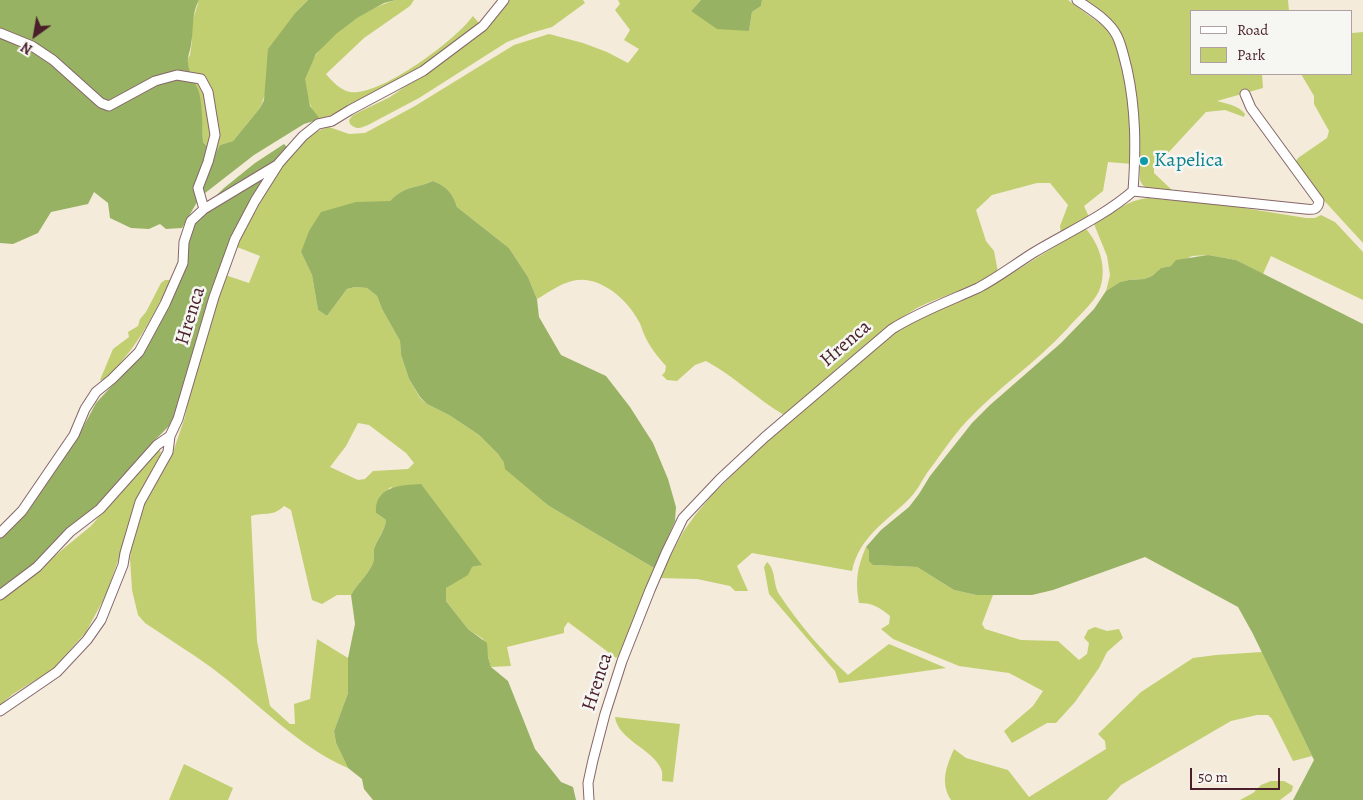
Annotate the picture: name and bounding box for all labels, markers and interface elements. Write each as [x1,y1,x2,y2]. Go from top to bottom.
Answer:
north arrow [10,10,60,60]
legend [1190,10,1353,75]
text: Road [1237,20,1268,40]
text: N [17,37,36,59]
text: Park [1237,45,1265,65]
place label: Kapelica [1154,149,1223,173]
marker: Kapelica [1138,155,1150,167]
street label: Hrenca [171,284,211,348]
street label: Hrenca [816,315,876,373]
street label: Hrenca [577,650,619,714]
scale bar [1193,758,1283,790]
text: 50 m [1198,767,1228,787]

